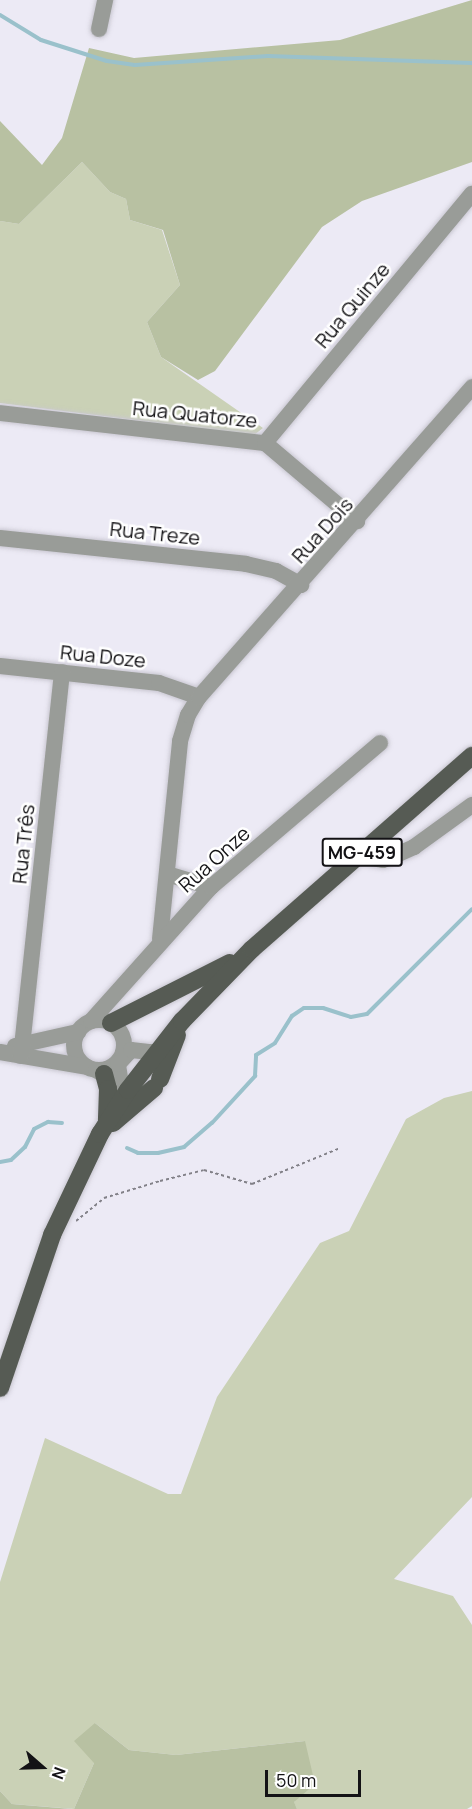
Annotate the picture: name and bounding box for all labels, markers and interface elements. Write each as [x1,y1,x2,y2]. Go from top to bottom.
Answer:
street label: Rua Quinze [309,257,395,353]
street label: Rua Quatorze [131,396,259,432]
street label: Rua Dois [286,492,358,568]
street label: Rua Treze [109,516,201,550]
street label: Rua Doze [59,640,147,672]
street label: Rua Três [7,803,39,885]
street label: Rua Onze [173,821,255,897]
road number: MG-459 [322,837,403,867]
north arrow [12,1737,72,1797]
scale bar [268,1758,364,1796]
text: N [47,1764,71,1782]
text: 50 m [276,1768,316,1792]

